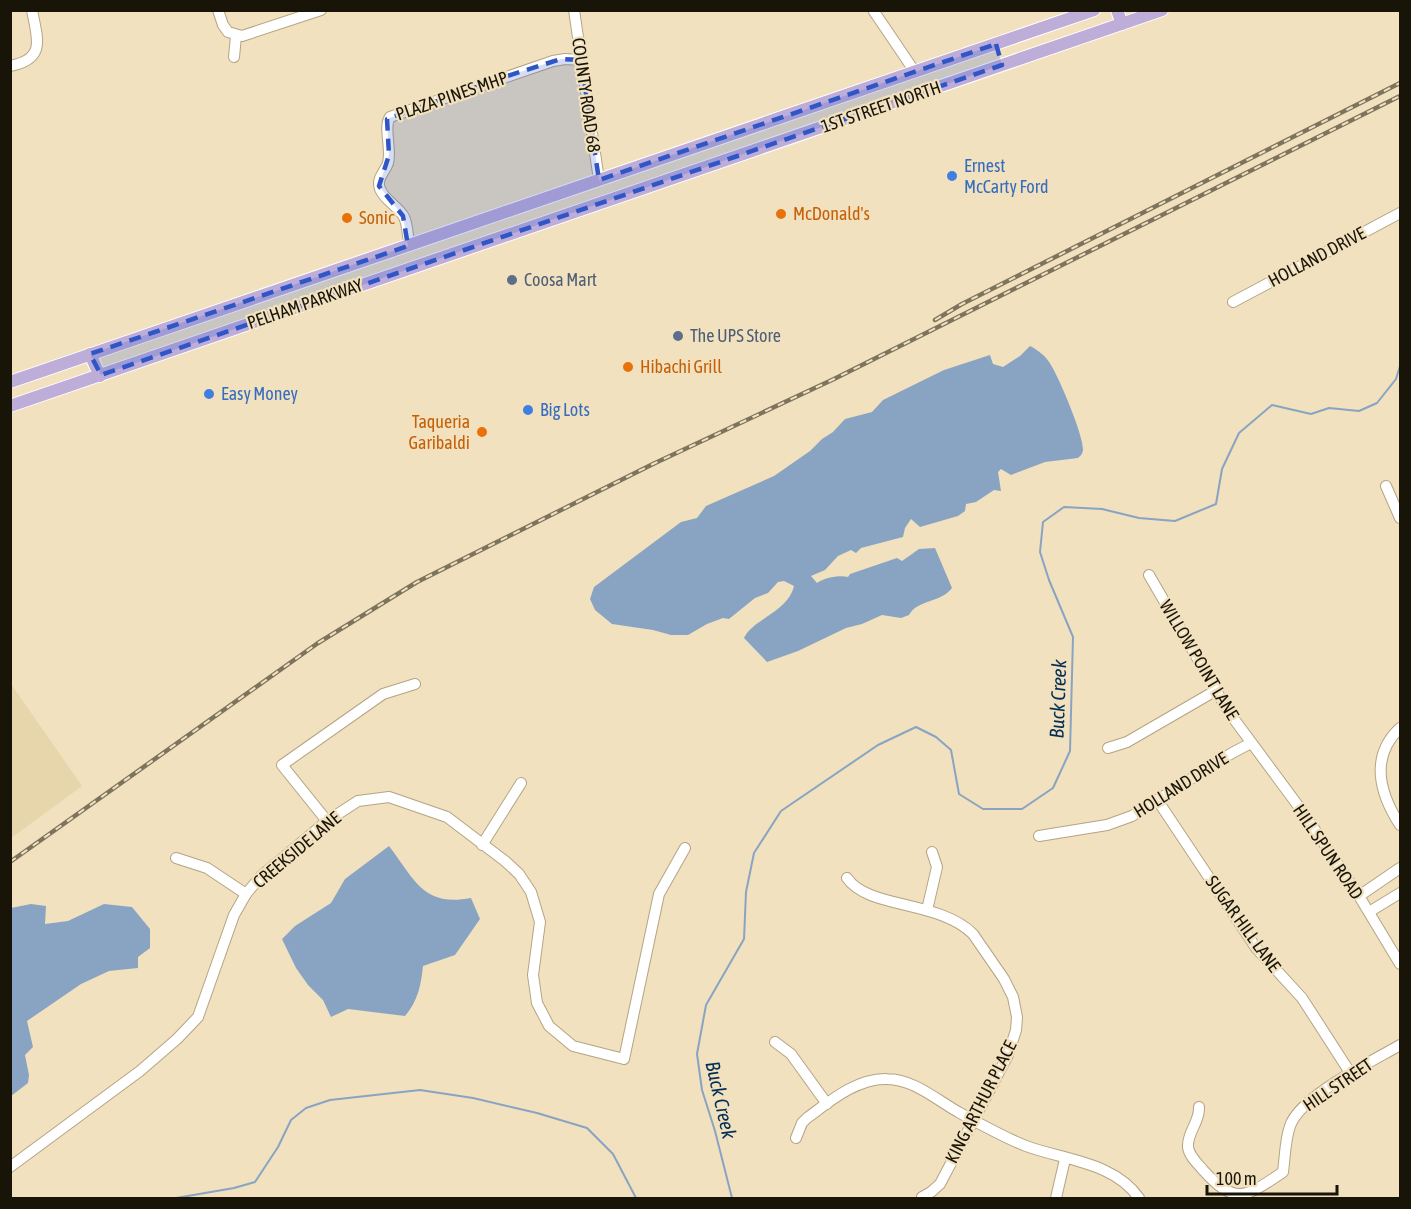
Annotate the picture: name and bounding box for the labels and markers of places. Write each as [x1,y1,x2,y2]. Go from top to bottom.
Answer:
place label: Ernest McCarty Ford [964,155,1049,197]
marker: Ernest McCarty Ford [945,169,959,183]
place label: McDonald's [793,203,870,224]
place label: Sonic [359,207,395,228]
marker: McDonald's [774,207,788,221]
marker: Sonic [340,211,354,225]
place label: Coosa Mart [524,269,597,290]
marker: Coosa Mart [505,273,519,287]
place label: The UPS Store [690,325,781,346]
marker: The UPS Store [671,329,685,343]
place label: Hibachi Grill [640,356,722,377]
marker: Hibachi Grill [621,360,635,374]
place label: Easy Money [221,383,298,404]
marker: Easy Money [202,387,216,401]
place label: Big Lots [540,399,590,420]
marker: Big Lots [521,403,535,417]
place label: Taqueria Garibaldi [408,411,470,453]
marker: Taqueria Garibaldi [475,425,489,439]

